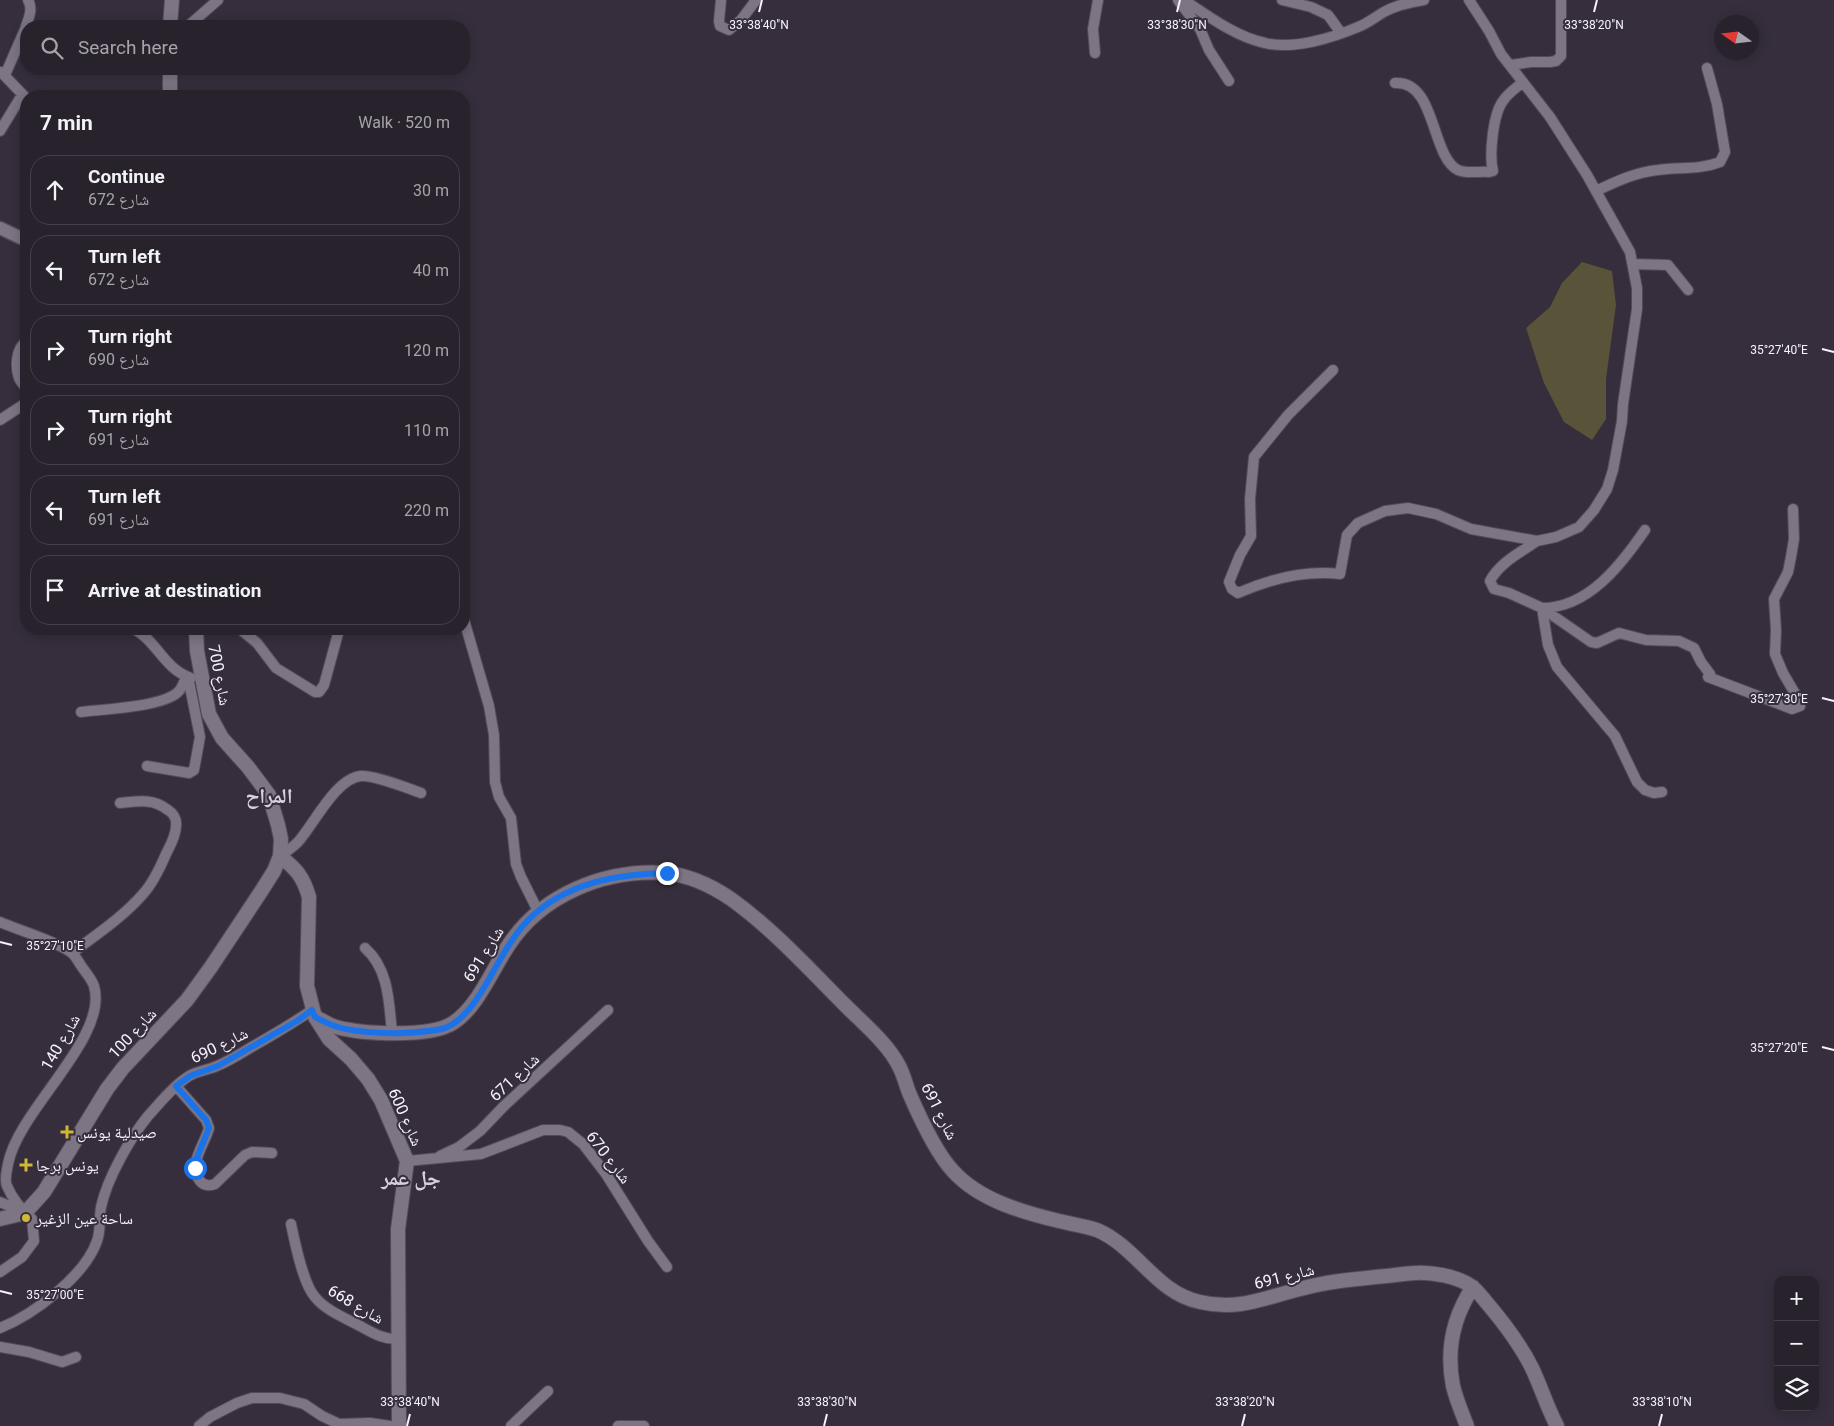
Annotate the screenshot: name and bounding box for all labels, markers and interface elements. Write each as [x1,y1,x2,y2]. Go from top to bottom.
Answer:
north arrow [1714,15,1759,60]
text: 33°38'40"N [729,18,789,32]
text: 33°38'30"N [1147,18,1207,32]
text: 33°38'20"N [1564,18,1624,32]
search box [20,20,470,75]
icon: search [38,34,66,62]
text: Search here [78,36,178,59]
text: 7 min [40,111,93,135]
text: Walk · 520 m [358,113,450,132]
text: Continue [88,165,165,188]
icon: ahead [41,176,69,204]
text: 30 m [413,181,449,200]
text: شارع 672 [88,190,149,209]
text: Turn left [88,245,161,268]
icon: left [41,256,69,284]
text: 40 m [413,261,449,280]
text: شارع 672 [88,270,149,289]
text: Turn right [88,325,172,348]
icon: right [41,336,69,364]
text: 120 m [404,341,449,360]
text: 35°27'40"E [1750,343,1808,357]
text: شارع 690 [88,350,149,369]
text: Turn right [88,405,172,428]
icon: right [41,416,69,444]
text: 110 m [404,421,449,440]
text: شارع 691 [88,430,149,449]
text: Turn left [88,485,161,508]
icon: left [41,496,69,524]
text: 220 m [404,501,449,520]
text: شارع 691 [88,510,149,529]
icon: arrive [41,576,69,604]
text: Arrive at destination [88,579,261,602]
street label: شارع 700 [203,643,235,707]
text: 35°27'30"E [1750,692,1808,706]
district label: المراح [245,784,293,809]
route end [656,862,679,885]
street label: شارع 691 [459,923,509,986]
text: 35°27'10"E [26,939,84,953]
street label: شارع 100 [104,1004,161,1063]
street label: شارع 140 [37,1011,85,1074]
street label: شارع 690 [187,1023,251,1068]
text: 35°27'20"E [1750,1041,1808,1055]
street label: شارع 671 [485,1049,544,1106]
street label: شارع 691 [916,1080,962,1143]
street label: شارع 600 [383,1085,427,1150]
place label: صيدلية يونس [77,1123,157,1143]
marker: صيدلية يونس [61,1126,73,1138]
street label: شارع 670 [581,1127,635,1188]
place label: يونس برجا [36,1156,99,1176]
route start [184,1157,207,1180]
marker: يونس برجا [20,1159,32,1171]
district label: جل عمر [380,1166,441,1191]
place label: ساحة عين الزغير [35,1209,133,1229]
marker: ساحة عين الزغير [20,1212,32,1224]
street label: شارع 691 [1252,1260,1316,1294]
map controls [1774,1276,1819,1411]
button: + [1774,1276,1819,1321]
street label: شارع 668 [324,1281,387,1329]
text: 35°27'00"E [26,1288,84,1302]
button: − [1774,1321,1819,1366]
button: layers [1774,1366,1819,1411]
text: 33°38'40"N [380,1395,440,1409]
text: 33°38'30"N [797,1395,857,1409]
text: 33°38'20"N [1215,1395,1275,1409]
text: 33°38'10"N [1632,1395,1692,1409]

